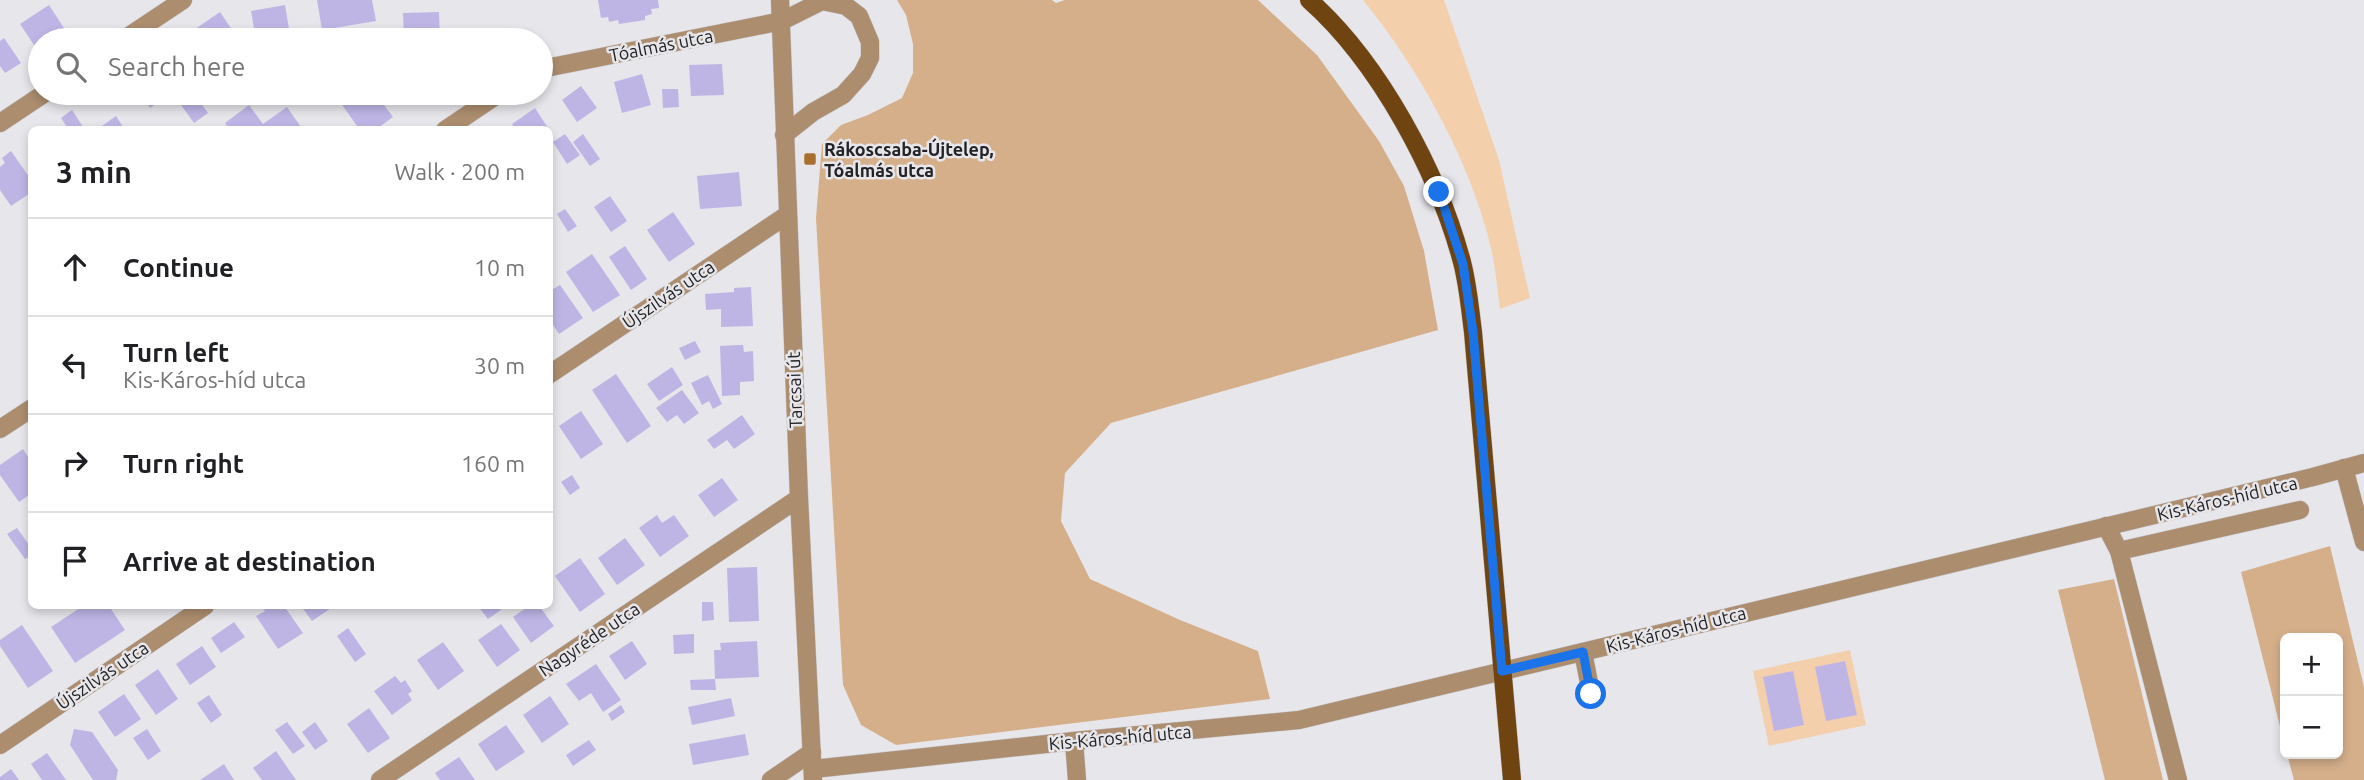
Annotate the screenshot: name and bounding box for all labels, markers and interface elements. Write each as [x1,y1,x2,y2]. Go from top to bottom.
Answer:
street label: Tóalmás utca [607,25,715,65]
search box [28,28,553,105]
icon: search [52,48,90,86]
text: Search here [108,52,245,81]
place label: Rákoscsaba-Újtelep, Tóalmás utca [824,138,994,180]
marker: Rákoscsaba-Újtelep, Tóalmás utca [802,151,818,167]
text: 3 min [56,155,132,189]
text: Walk · 200 m [394,159,525,184]
route end [1423,176,1454,207]
icon: ahead [56,248,94,286]
text: Continue [123,253,234,282]
text: 10 m [474,255,525,280]
street label: Újszilvás utca [618,255,718,332]
text: Turn left [123,338,229,367]
icon: left [56,346,94,384]
street label: Tarcsai út [783,351,805,429]
text: 30 m [474,353,525,378]
text: Kis-Káros-híd utca [123,367,306,392]
icon: right [56,444,94,482]
text: Turn right [123,449,244,478]
text: 160 m [461,451,525,476]
street label: Kis-Káros-híd utca [2155,472,2299,524]
icon: arrive [56,542,94,580]
text: Arrive at destination [123,547,376,576]
street label: Nagyréde utca [535,598,643,680]
street label: Kis-Káros-híd utca [1604,602,1748,656]
map controls [2280,633,2343,759]
button: + [2280,633,2343,696]
street label: Újszilvás utca [52,636,152,713]
route start [1575,678,1606,709]
button: − [2280,696,2343,759]
street label: Kis-Káros-híd utca [1048,721,1192,753]

